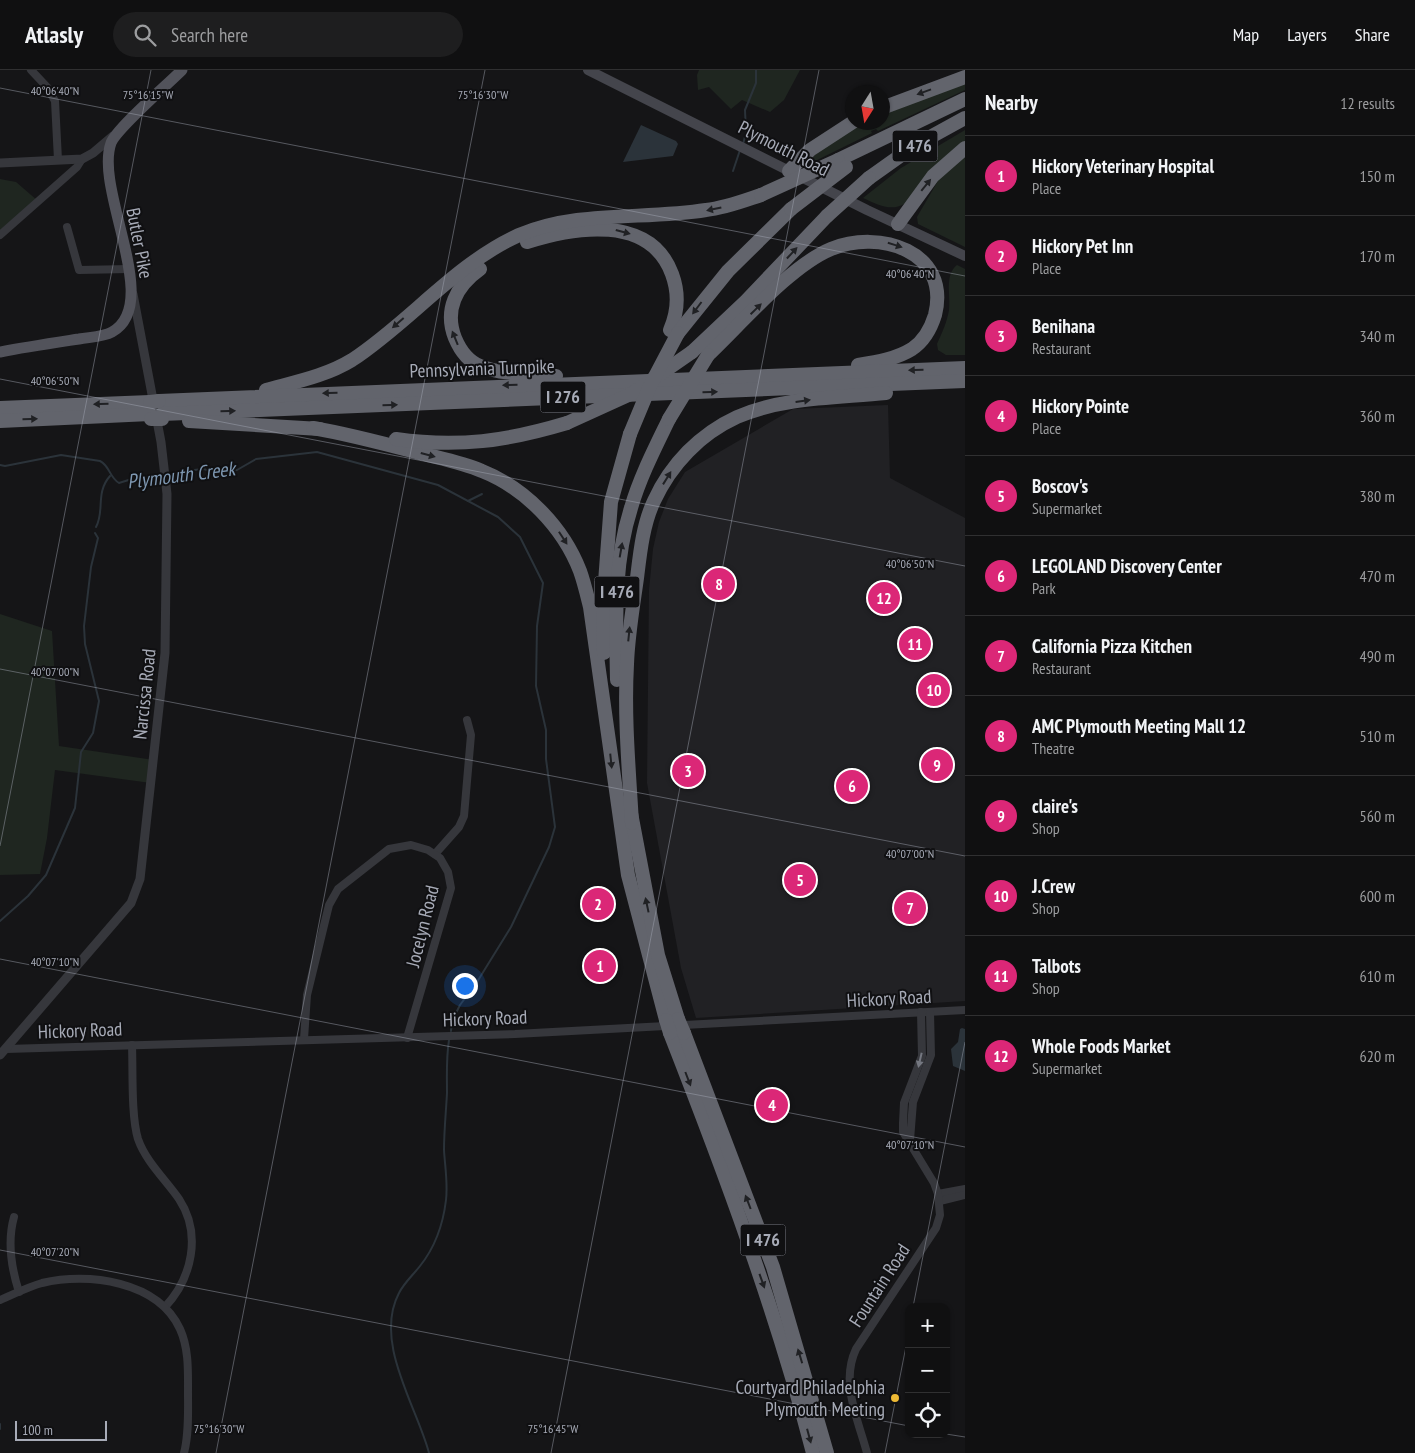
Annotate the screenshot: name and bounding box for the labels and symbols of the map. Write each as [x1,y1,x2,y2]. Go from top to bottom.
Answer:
text: 40°06'40"N [31,83,79,98]
north arrow [845,85,890,130]
text: 75°16'15"W [123,87,173,102]
text: 75°16'30"W [458,87,508,102]
one-way arrow [916,89,931,96]
street label: Plymouth Road [734,115,834,181]
road number: I 476 [892,130,938,162]
one-way arrow [920,178,931,191]
one-way arrow [706,205,722,213]
street label: Butler Pike [121,206,159,281]
one-way arrow [615,228,630,236]
one-way arrow [888,242,903,250]
one-way arrow [786,247,798,259]
text: 40°06'40"N [886,266,934,281]
one-way arrow [692,301,702,315]
one-way arrow [749,303,761,315]
one-way arrow [393,317,405,329]
one-way arrow [451,330,459,345]
street label: Pennsylvania Turnpike [409,353,555,383]
one-way arrow [908,367,924,375]
text: 40°06'50"N [31,373,79,388]
one-way arrow [502,382,518,390]
road number: I 276 [540,382,586,412]
one-way arrow [702,387,718,395]
one-way arrow [322,390,338,398]
one-way arrow [796,397,812,405]
one-way arrow [93,400,109,408]
one-way arrow [382,400,398,408]
one-way arrow [220,407,236,415]
one-way arrow [22,415,38,423]
one-way arrow [421,451,436,459]
water label: Plymouth Creek [126,455,239,495]
one-way arrow [662,471,671,484]
one-way arrow [558,531,567,545]
one-way arrow [618,542,626,558]
text: 40°06'50"N [886,556,934,571]
pin: 8 [703,565,735,603]
road number: I 476 [594,577,640,608]
pin: 12 [868,579,900,617]
pin: 11 [899,625,931,663]
one-way arrow [626,626,634,642]
street label: Narcissa Road [127,648,161,740]
text: 40°07'00"N [31,664,79,679]
pin: 10 [918,671,950,709]
pin: 9 [921,746,953,784]
pin: 3 [672,752,704,790]
one-way arrow [607,753,615,769]
pin: 6 [836,767,868,805]
text: 40°07'00"N [886,846,934,861]
pin: 5 [784,861,816,899]
street label: Jocelyn Road [400,883,444,970]
pin: 2 [582,885,614,923]
pin: 7 [894,889,926,927]
one-way arrow [643,897,651,912]
pin: 1 [584,947,616,985]
text: 40°07'10"N [31,954,79,969]
your location [452,973,478,999]
street label: Hickory Road [846,984,932,1012]
street label: Hickory Road [442,1005,528,1031]
street label: Hickory Road [37,1017,123,1043]
one-way arrow [916,1053,924,1068]
one-way arrow [684,1072,692,1087]
pin: 4 [756,1086,788,1124]
text: 40°07'10"N [886,1137,934,1152]
one-way arrow [744,1194,751,1209]
road number: I 476 [740,1224,786,1256]
street label: Fountain Road [843,1239,915,1331]
text: 40°07'20"N [31,1244,79,1259]
one-way arrow [758,1274,766,1289]
one-way arrow [795,1348,803,1363]
place label: Courtyard Philadelphia Plymouth Meeting [735,1375,885,1421]
marker: Courtyard Philadelphia Plymouth Meeting [889,1392,901,1404]
scale bar [15,1418,108,1441]
text: 75°16'30"W [194,1421,244,1436]
text: 75°16'45"W [528,1421,578,1436]
one-way arrow [805,1429,813,1444]

